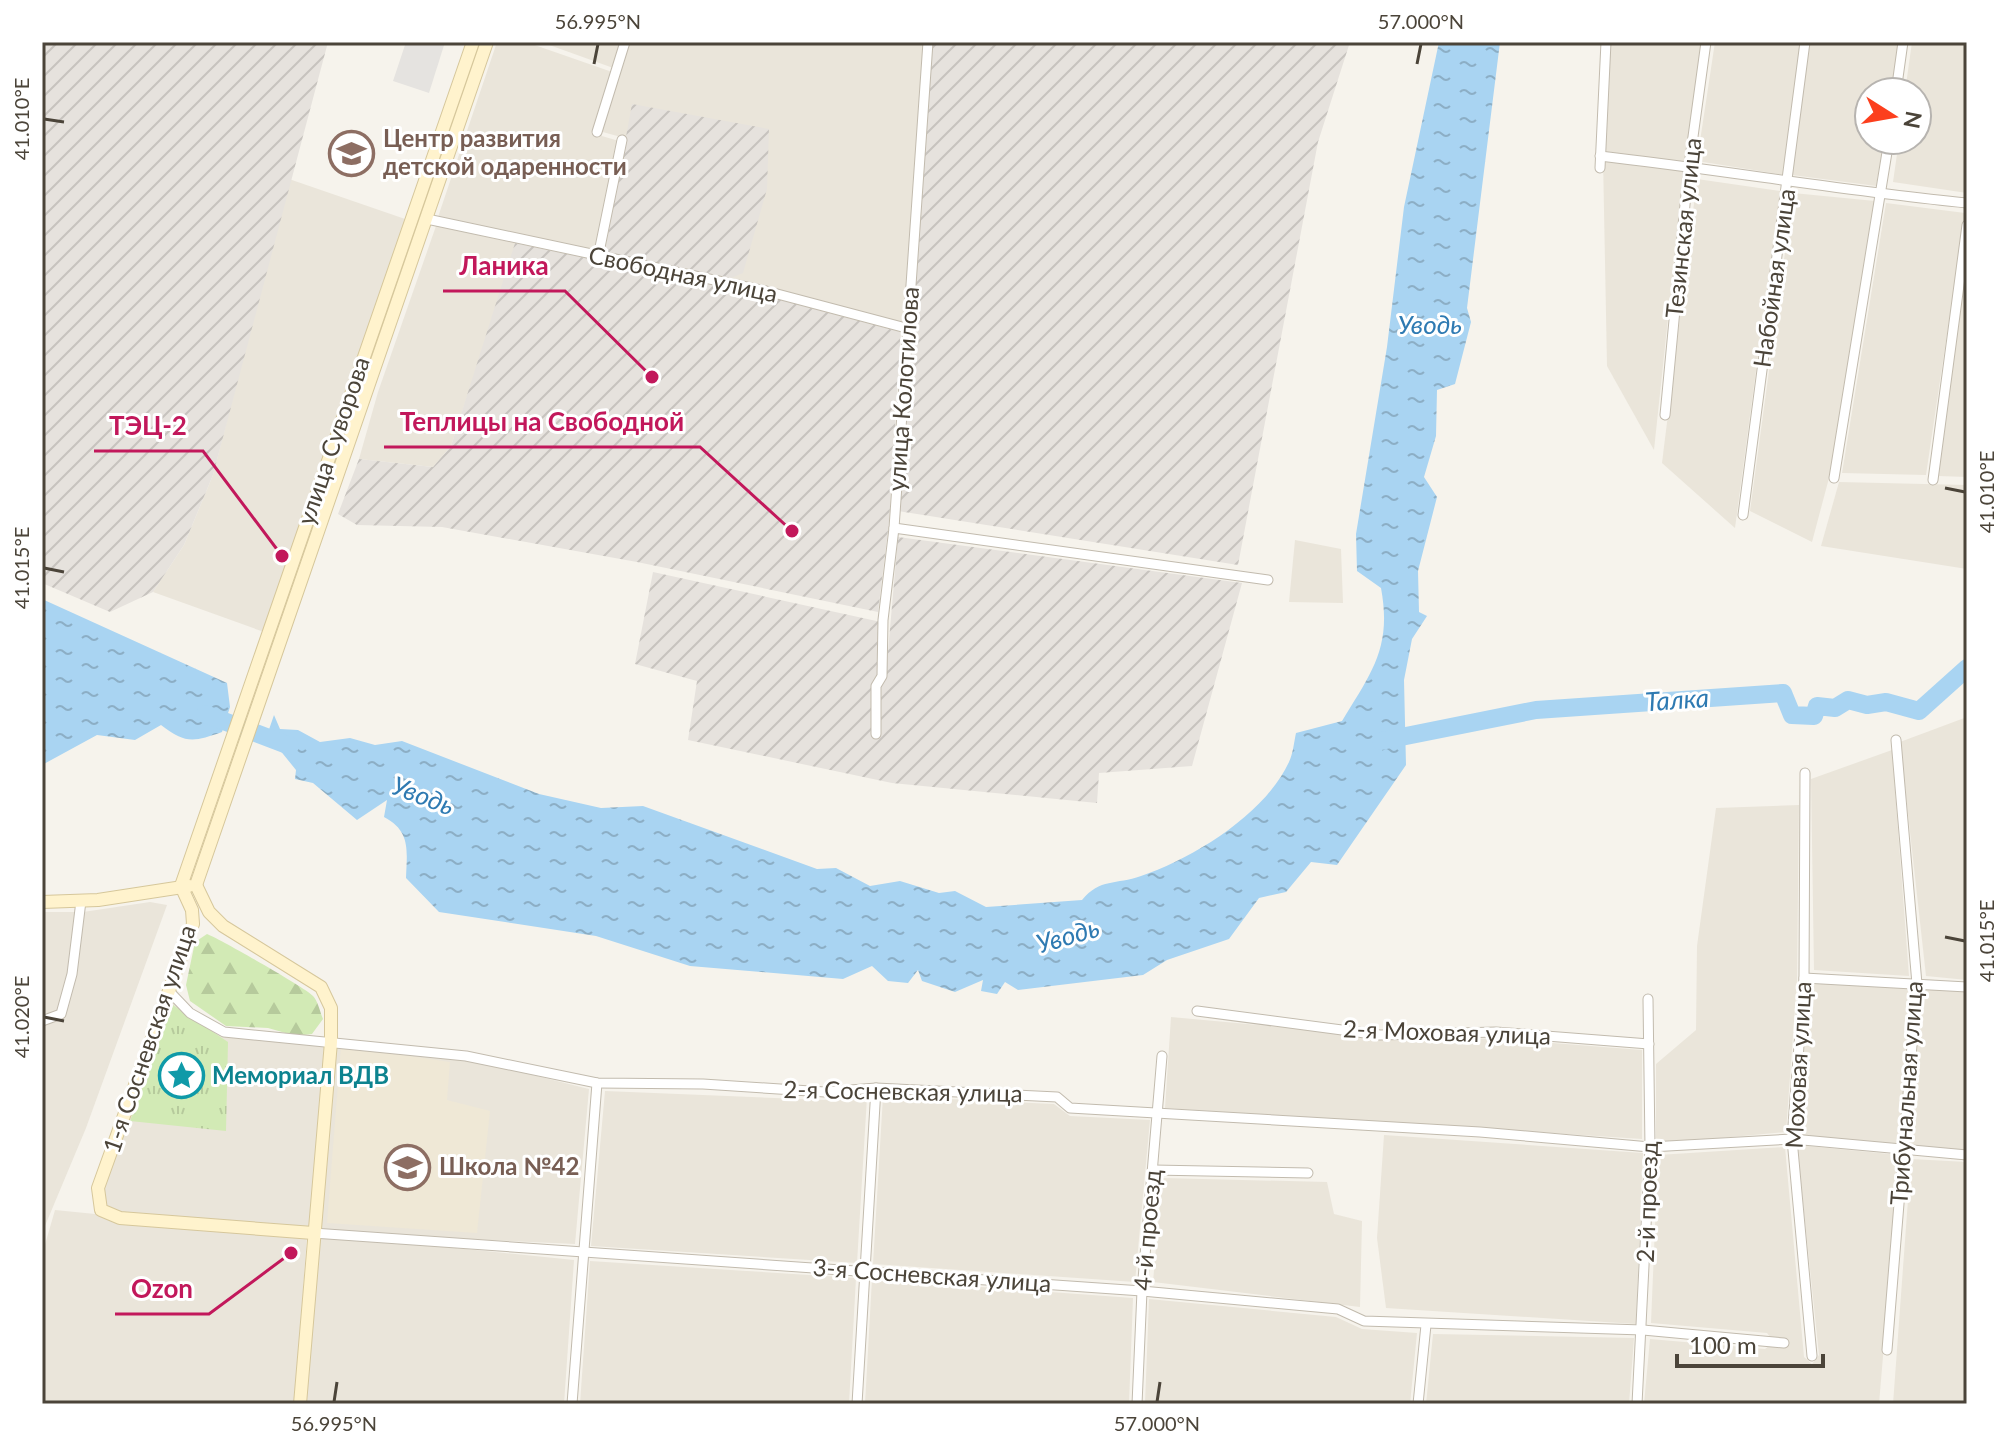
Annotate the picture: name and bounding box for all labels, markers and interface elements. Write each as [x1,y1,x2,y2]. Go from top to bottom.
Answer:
text: 56.995°N [555,9,641,33]
text: 57.000°N [1378,9,1464,33]
north arrow [1853,76,1933,156]
text: 41.010°E [9,78,33,160]
text: N [1898,109,1928,131]
place label: Центр развития детской одаренности [383,123,627,180]
school or university icon: Центр развития детской одаренности [328,129,376,177]
street label: Тезинская улица [1659,136,1706,320]
street label: Набойная улица [1747,186,1800,369]
street label: Свободная улица [586,239,780,308]
callout: Ланика [443,241,565,291]
text: Ланика [458,249,549,281]
street label: улица Колотилова [881,286,924,492]
water label: Уводь [1398,308,1462,340]
street label: улица Суворова [290,353,375,528]
callout: Теплицы на Свободной [384,397,700,447]
callout: ТЭЦ-2 [94,401,203,451]
text: Теплицы на Свободной [400,405,684,437]
text: ТЭЦ-2 [109,409,187,441]
text: 41.010°E [1974,451,1998,533]
text: 41.015°E [9,527,33,609]
water label: Талка [1644,681,1710,717]
water label: Уводь [388,769,459,822]
text: 41.015°E [1974,900,1998,982]
water label: Уводь [1032,911,1103,959]
street label: 1-я Сосневская улица [96,921,201,1156]
text: 41.020°E [9,976,33,1058]
street label: Трибунальная улица [1883,980,1928,1206]
street label: Моховая улица [1779,981,1816,1149]
street label: 2-я Моховая улица [1343,1013,1552,1050]
place icon: Мемориал ВДВ [157,1052,205,1100]
place label: Мемориал ВДВ [212,1060,389,1089]
street label: 2-я Сосневская улица [783,1074,1023,1107]
street label: 2-й проезд [1630,1141,1663,1263]
school or university icon: Школа №42 [384,1143,432,1191]
place label: Школа №42 [439,1151,579,1180]
street label: 4-й проезд [1127,1168,1166,1292]
street label: 3-я Сосневская улица [812,1252,1052,1297]
callout: Ozon [115,1264,209,1314]
text: Ozon [131,1272,193,1304]
scale bar [1677,1318,1823,1368]
text: 100 m [1689,1330,1757,1359]
text: 56.995°N [291,1411,377,1435]
text: 57.000°N [1114,1411,1200,1435]

